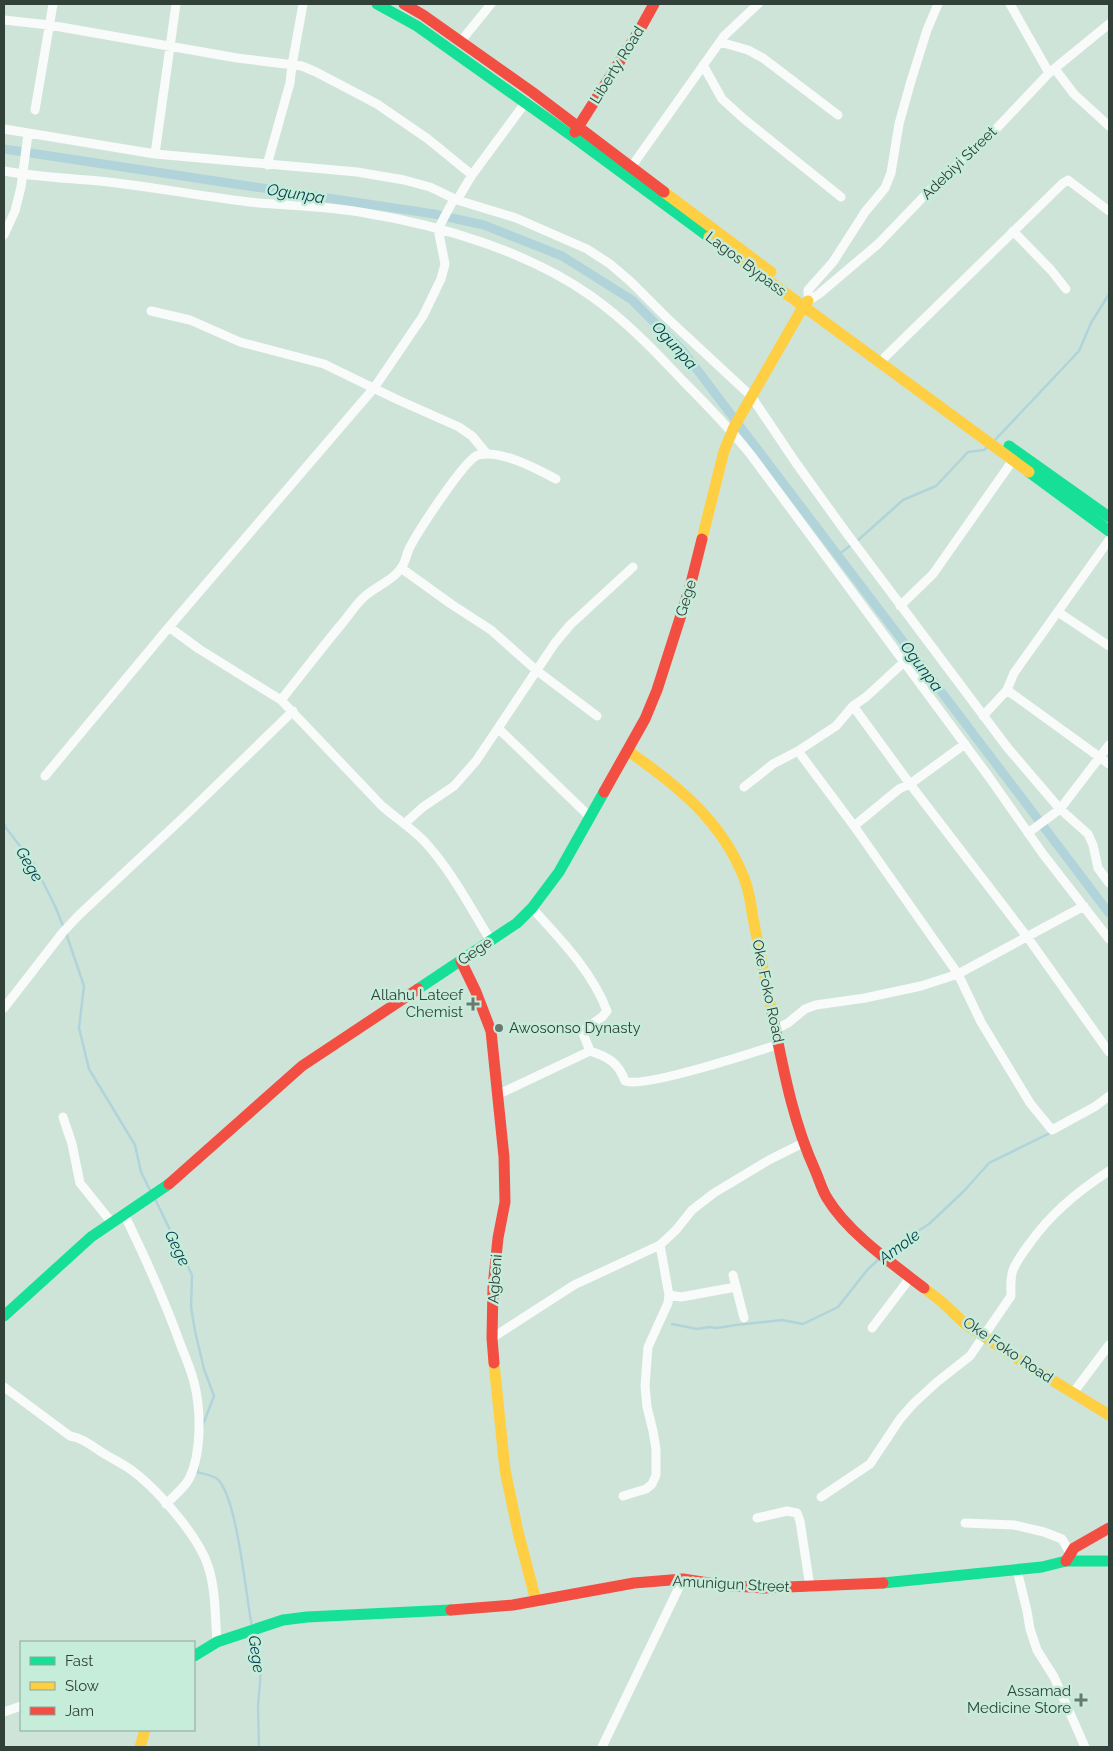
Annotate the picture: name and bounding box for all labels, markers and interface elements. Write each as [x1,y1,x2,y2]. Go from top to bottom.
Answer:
street label: Liberty Road [586,23,648,107]
street label: Adebiyi Street [918,123,1000,203]
water label: Ogunpa [266,180,327,207]
street label: Lagos Bypass [702,228,790,300]
water label: Ogunpa [648,317,701,374]
street label: Gege [672,577,700,619]
water label: Ogunpa [897,637,947,696]
water label: Gege [12,843,48,886]
street label: Gege [454,933,496,969]
street label: Oke Foko Road [748,938,788,1044]
place label: Allahu Lateef Chemist [371,986,464,1021]
marker: Allahu Lateef Chemist [467,998,479,1010]
place label: Awosonso Dynasty [509,1019,641,1037]
marker: Awosonso Dynasty [493,1022,505,1034]
water label: Amole [874,1225,924,1268]
water label: Gege [161,1227,195,1270]
street label: Agbeni [484,1254,506,1304]
street label: Oke Foko Road [959,1313,1057,1387]
street label: Amunigun Street [672,1572,790,1596]
water label: Gege [244,1634,269,1674]
legend [20,1641,195,1731]
text: Fast [65,1652,93,1670]
text: Slow [65,1677,99,1695]
place label: Assamad Medicine Store [967,1682,1071,1717]
marker: Assamad Medicine Store [1075,1694,1087,1706]
text: Jam [65,1702,94,1720]

